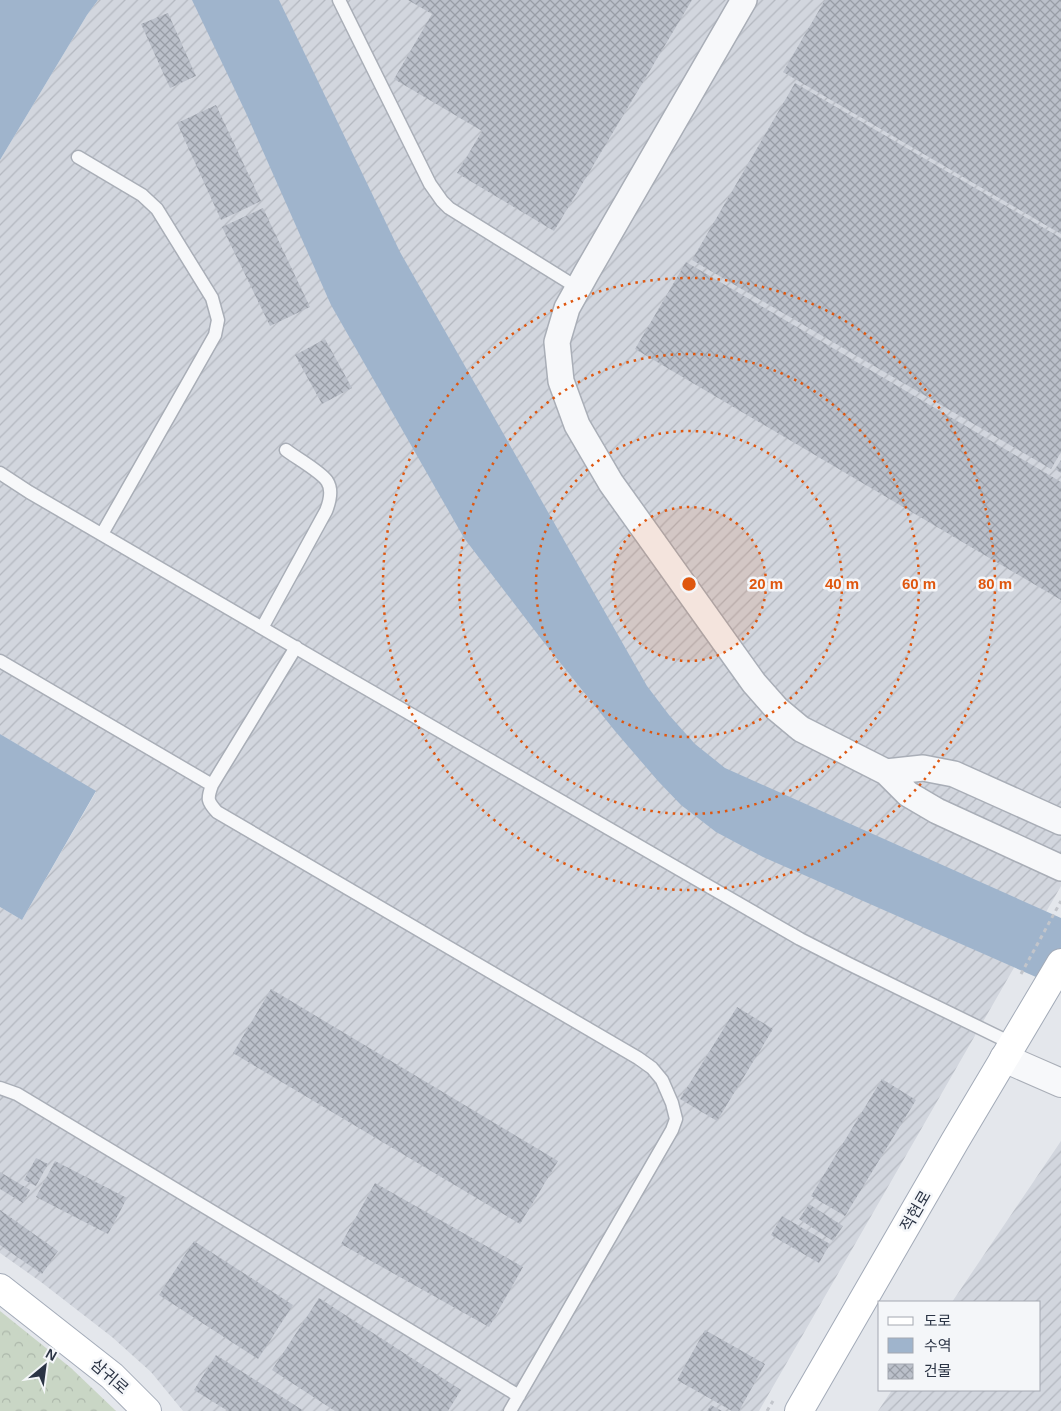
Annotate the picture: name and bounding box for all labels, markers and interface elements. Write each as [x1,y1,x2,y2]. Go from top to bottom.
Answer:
centre of rings [680,575,698,593]
text: 20 m [749,575,783,592]
text: 40 m [825,575,859,592]
text: 60 m [902,575,936,592]
text: 80 m [978,575,1012,592]
street label: 적현로 [897,1188,934,1235]
legend [878,1301,1041,1391]
text: 도로 [924,1312,952,1329]
text: 수역 [924,1337,952,1354]
north arrow [20,1341,70,1391]
text: N [43,1345,60,1364]
street label: 삼귀로 [87,1355,132,1397]
text: 건물 [924,1362,952,1379]

